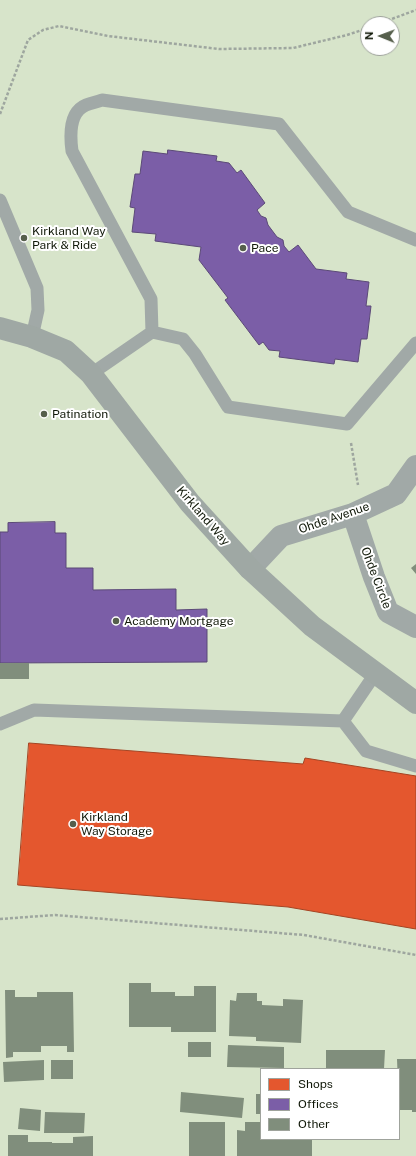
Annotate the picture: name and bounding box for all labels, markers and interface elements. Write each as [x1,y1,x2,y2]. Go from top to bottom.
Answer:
north arrow [360,16,400,56]
text: N [363,31,375,40]
place label: Kirkland Way Park & Ride [32,224,106,252]
marker: Kirkland Way Park & Ride [19,233,29,243]
place label: Pace [251,241,278,255]
marker: Pace [238,243,248,253]
place label: Patination [52,407,108,421]
marker: Patination [39,409,49,419]
street label: Kirkland Way [173,483,233,549]
street label: Ohde Avenue [297,499,371,537]
street label: Ohde Circle [358,545,394,611]
place label: Academy Mortgage [124,614,234,628]
marker: Academy Mortgage [111,616,121,626]
place label: Kirkland Way Storage [81,810,152,838]
marker: Kirkland Way Storage [68,819,78,829]
legend [260,1068,400,1140]
text: Shops [298,1077,333,1091]
text: Offices [298,1097,338,1111]
text: Other [298,1117,330,1131]

